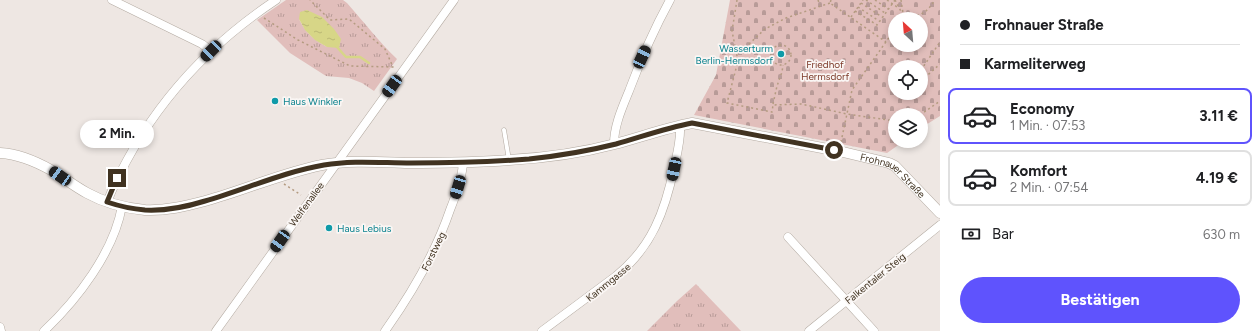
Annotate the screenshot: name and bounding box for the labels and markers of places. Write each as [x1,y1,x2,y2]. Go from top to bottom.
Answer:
place label: Wasserturm Berlin-Hermsdorf [696,42,773,67]
marker: Wasserturm Berlin-Hermsdorf [776,49,786,59]
place label: Haus Winkler [283,95,342,108]
marker: Haus Winkler [270,96,280,106]
place label: Haus Lebius [337,222,392,235]
marker: Haus Lebius [324,223,334,233]

